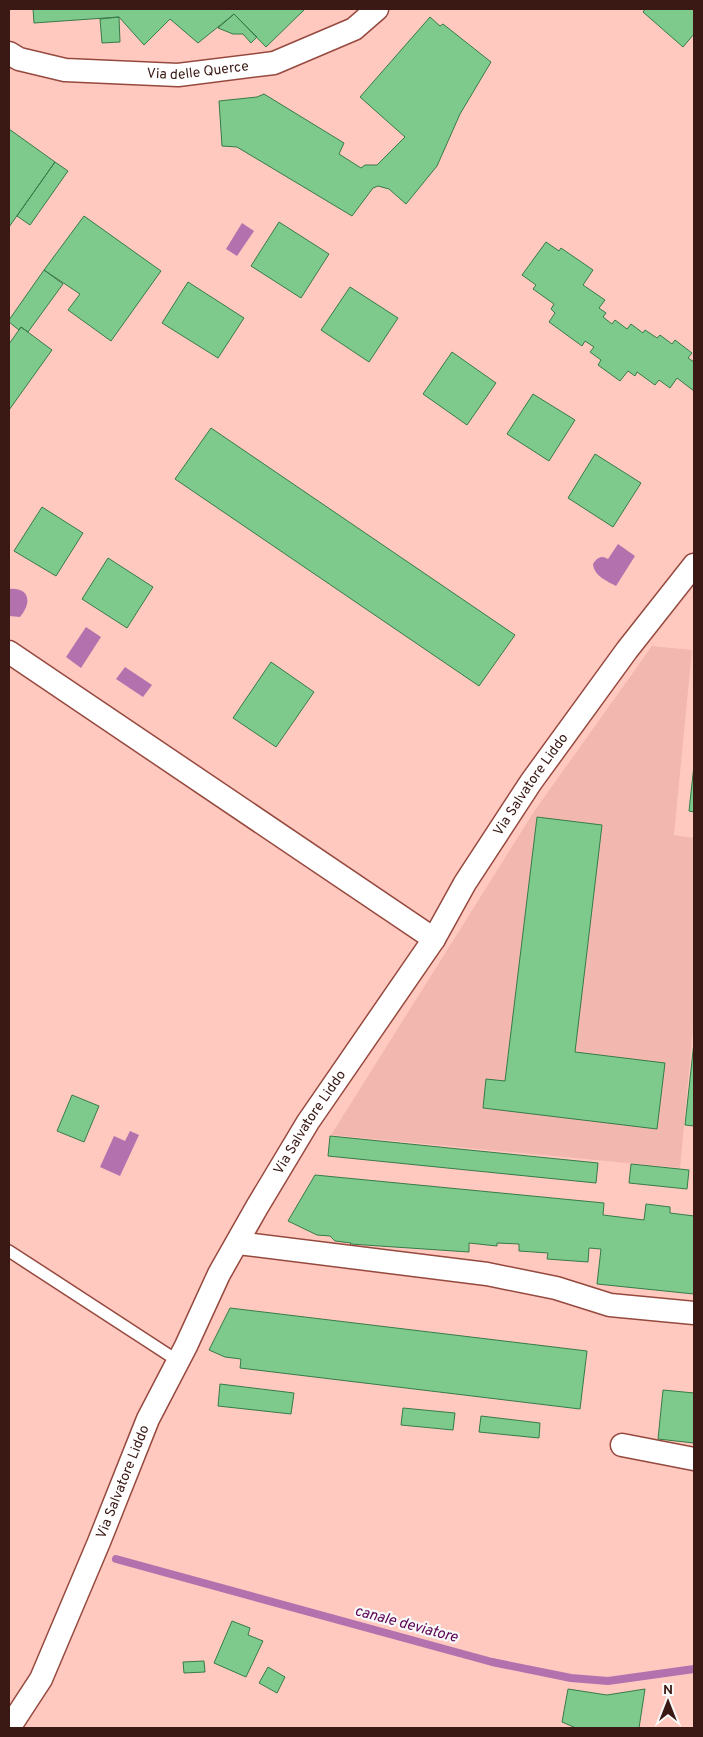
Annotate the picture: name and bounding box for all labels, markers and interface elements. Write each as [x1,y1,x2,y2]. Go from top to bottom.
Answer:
street label: Via delle Querce [146,58,250,83]
street label: Via Salvatore Liddo [490,730,572,839]
street label: Via Salvatore Liddo [270,1067,350,1178]
street label: Via Salvatore Liddo [93,1423,153,1541]
water label: canale deviatore [352,1602,460,1648]
north arrow [643,1677,693,1727]
text: N [663,1682,673,1699]

